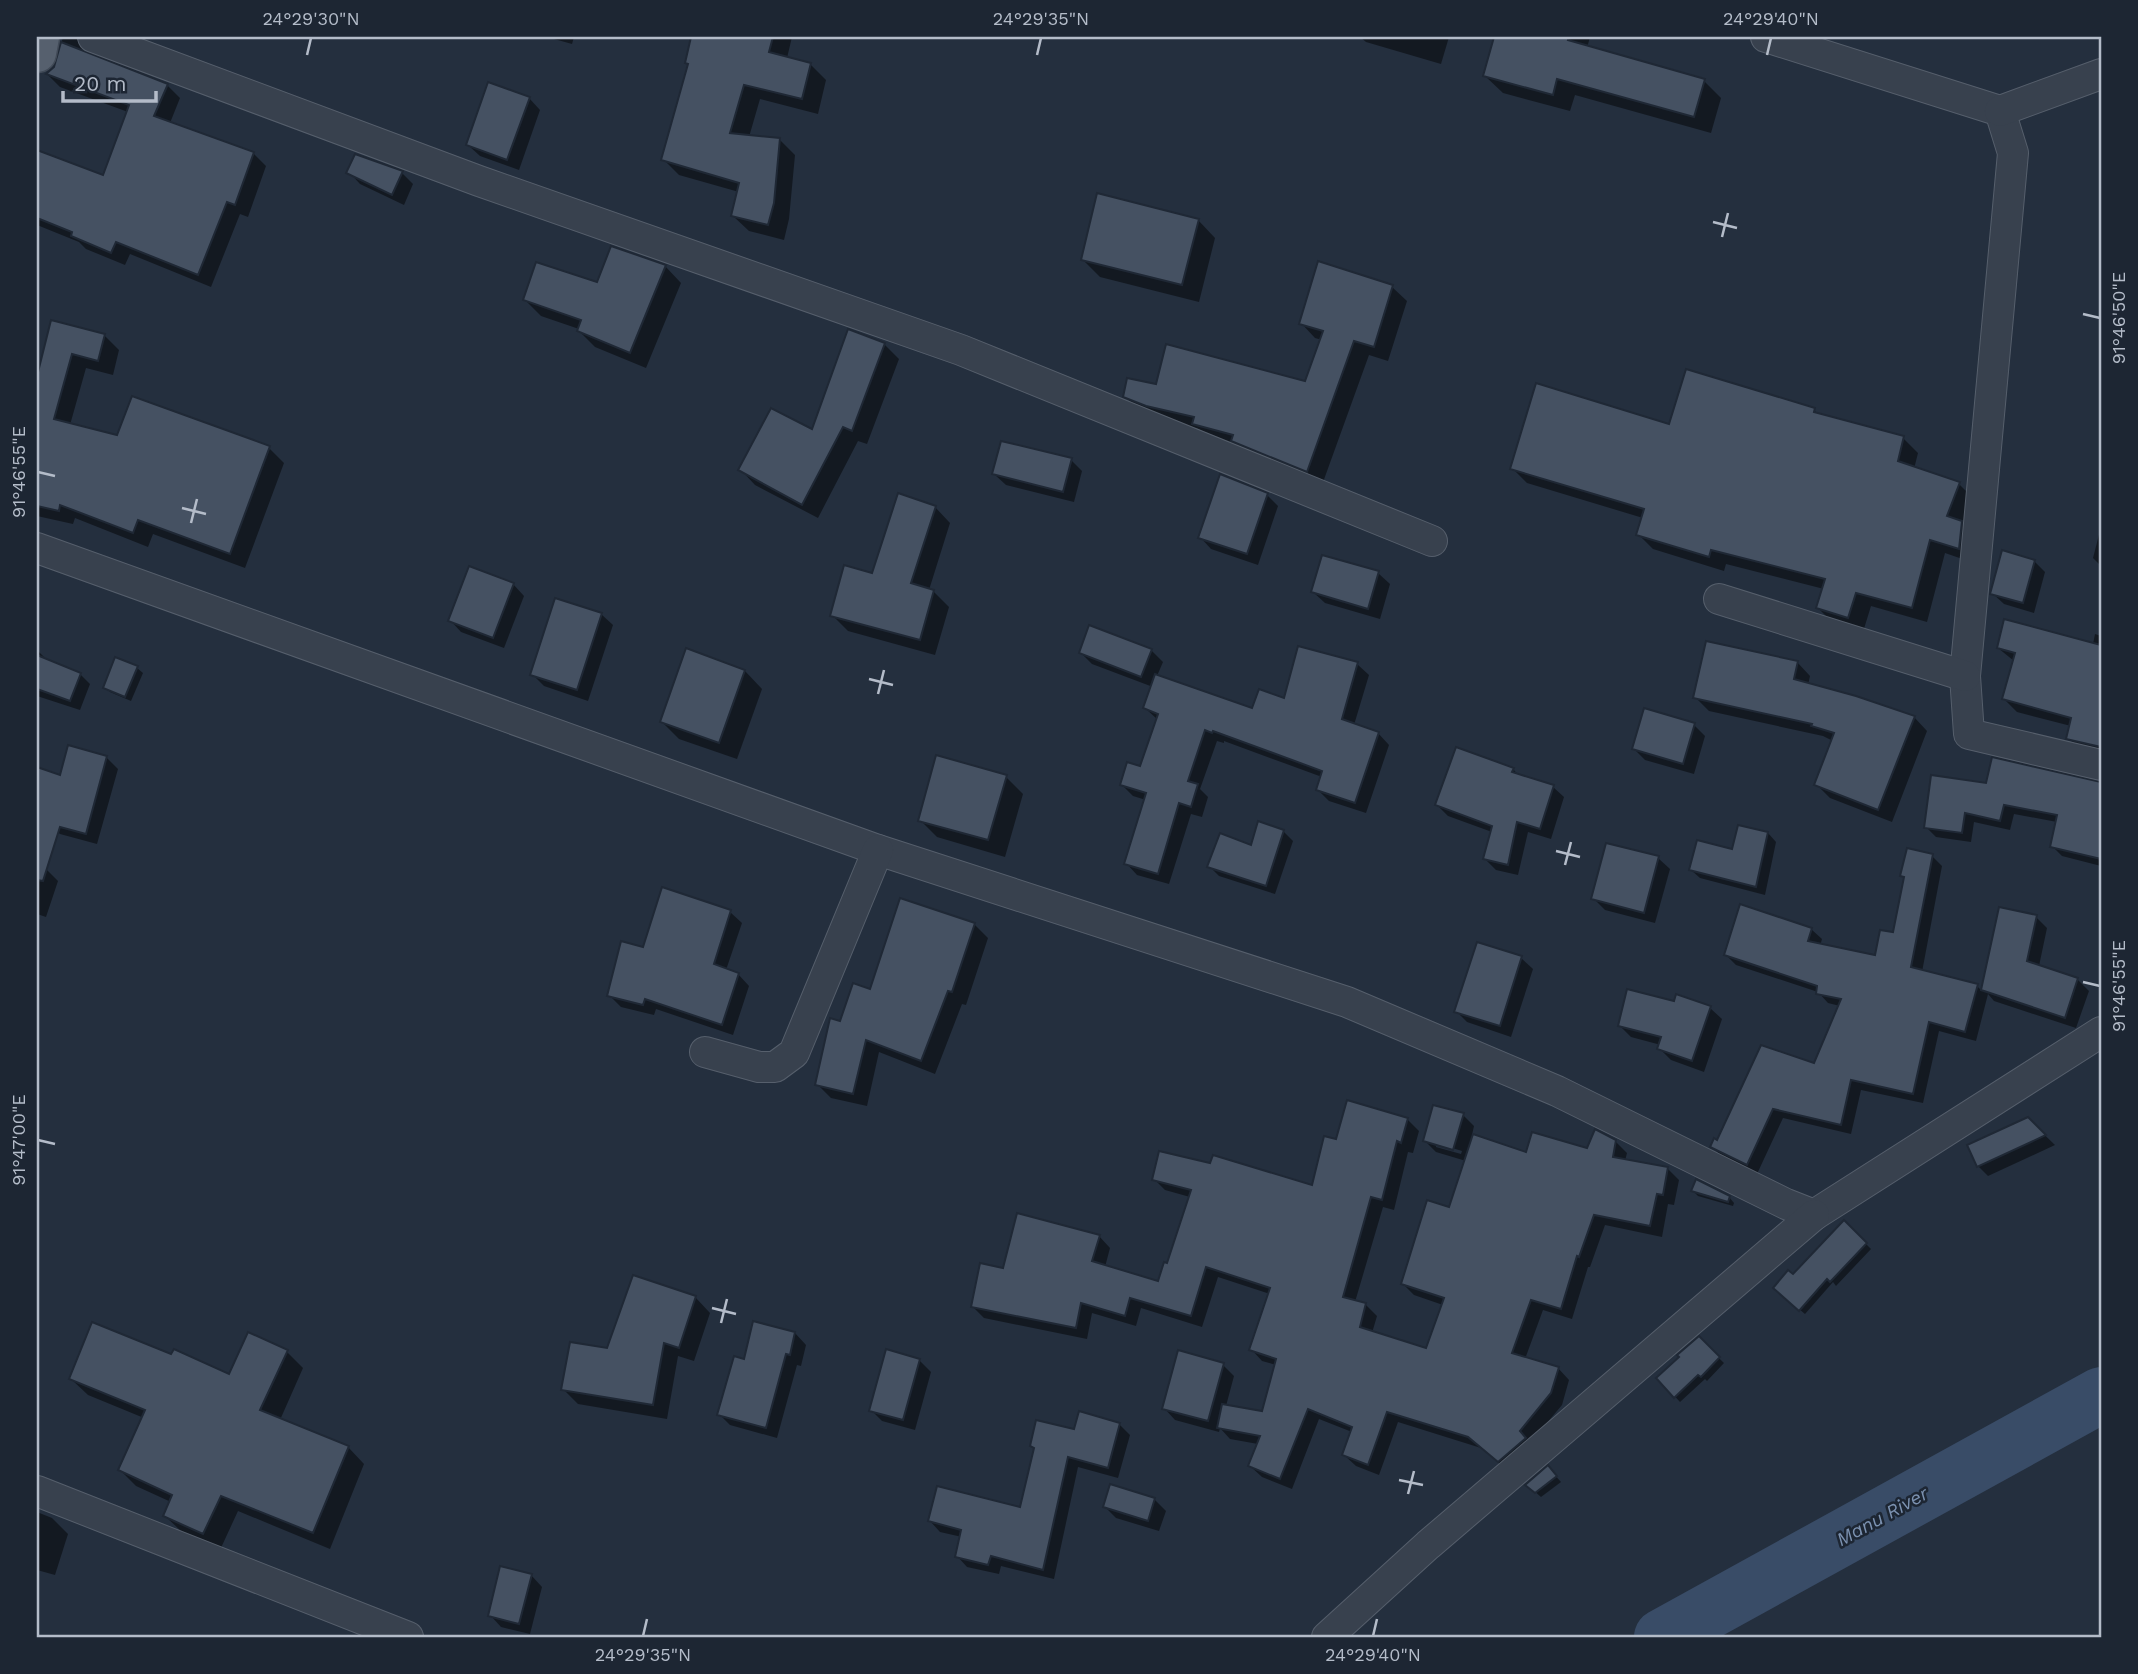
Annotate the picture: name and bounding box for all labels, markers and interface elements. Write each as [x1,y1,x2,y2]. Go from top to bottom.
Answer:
text: 24°29'30"N [262,8,360,29]
text: 24°29'35"N [993,8,1089,29]
text: 24°29'40"N [1723,8,1819,29]
scale bar [63,60,156,104]
text: 20 m [74,71,126,96]
text: 91°46'50"E [2108,272,2129,364]
text: 91°46'55"E [8,426,29,518]
text: 91°46'55"E [2108,940,2129,1032]
text: 91°47'00"E [8,1094,29,1186]
water label: Manu River [1832,1481,1933,1551]
text: 24°29'35"N [595,1644,691,1665]
text: 24°29'40"N [1325,1644,1421,1665]

